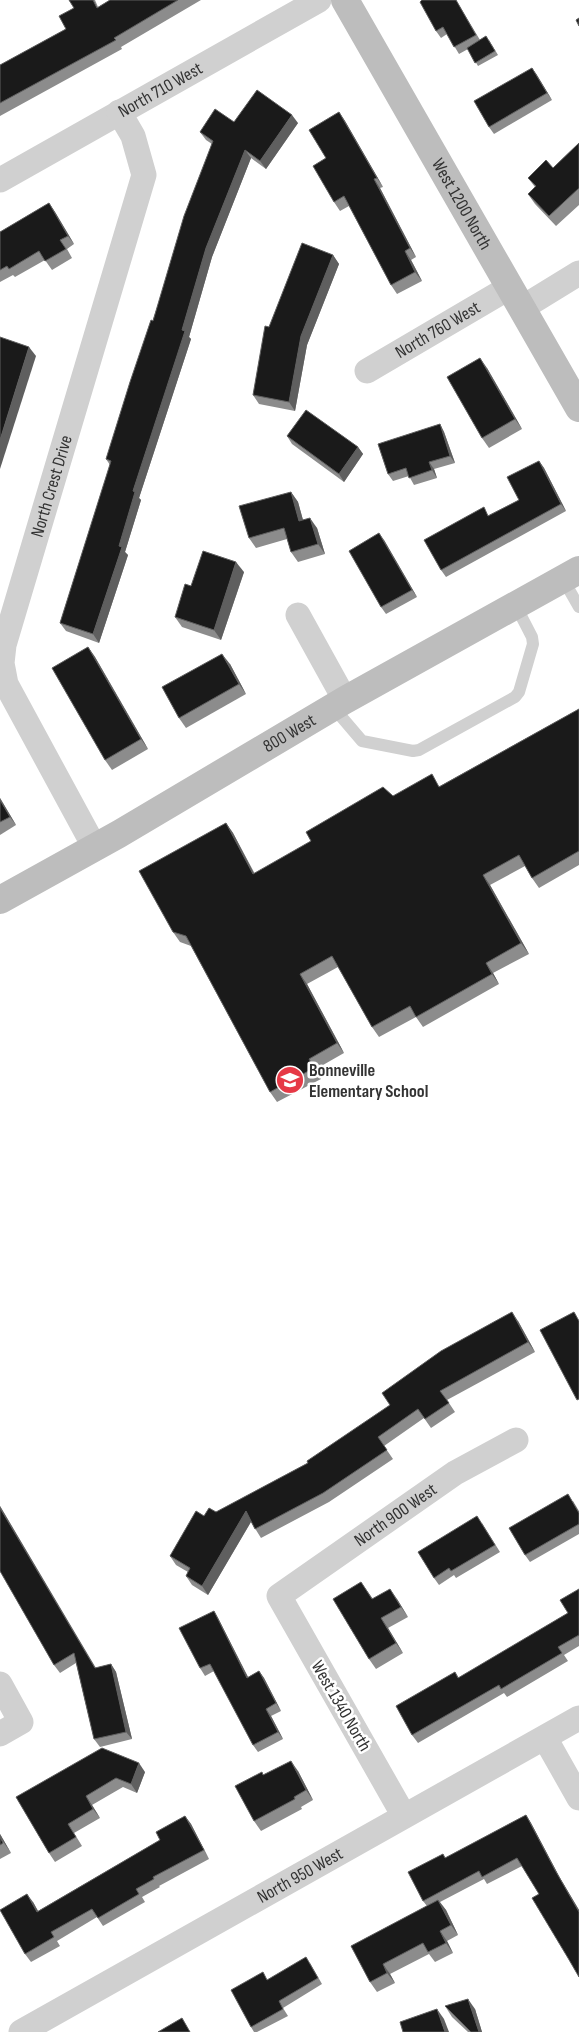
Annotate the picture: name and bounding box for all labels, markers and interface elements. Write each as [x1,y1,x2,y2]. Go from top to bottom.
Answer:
street label: North 710 West [114,57,206,122]
street label: West 1200 North [428,155,496,253]
street label: North 760 West [392,296,484,363]
street label: North Crest Drive [26,433,76,539]
street label: 800 West [259,709,320,757]
place label: Bonneville Elementary School [309,1060,428,1102]
school or university icon: Bonneville Elementary School [275,1065,305,1095]
street label: North 900 West [350,1478,441,1551]
street label: West 1340 North [307,1657,375,1755]
street label: North 950 West [253,1842,347,1907]

